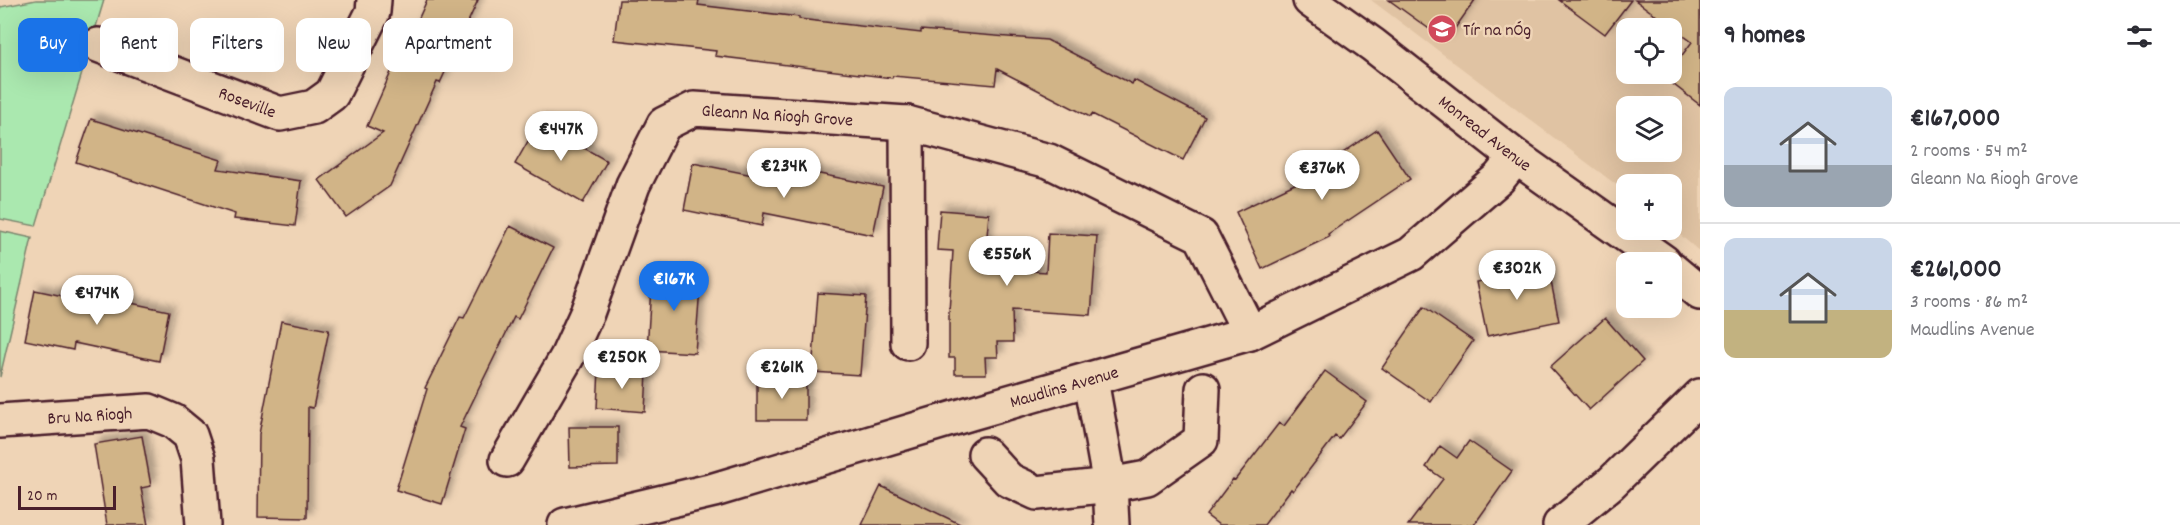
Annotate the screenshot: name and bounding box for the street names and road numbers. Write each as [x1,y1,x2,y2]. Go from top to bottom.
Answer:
street label: Roseville [214,82,279,126]
street label: Monread Avenue [1432,91,1536,179]
street label: Gleann Na Riogh Grove [701,100,854,134]
street label: Maudlins Avenue [1007,361,1122,416]
street label: Bru Na Riogh [47,402,133,433]

